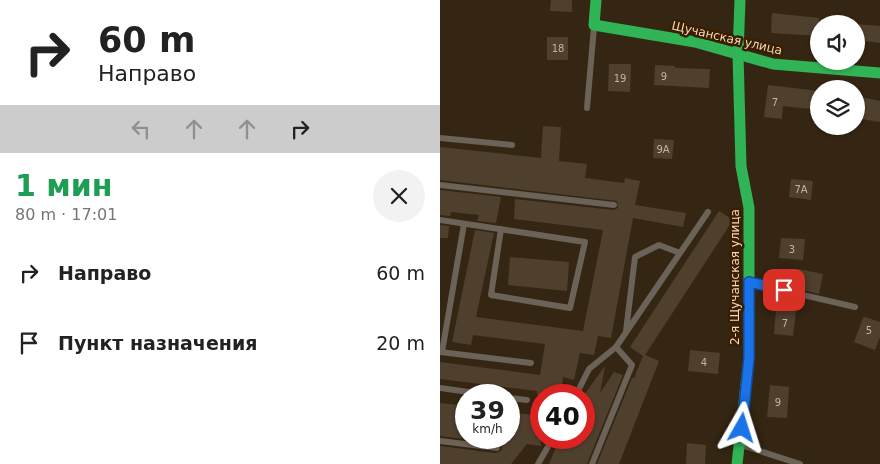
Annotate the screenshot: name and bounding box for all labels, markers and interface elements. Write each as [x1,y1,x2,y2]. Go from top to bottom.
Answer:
map controls [810,15,865,135]
button: sound [810,15,865,70]
street label: Щучанская улица [670,18,784,58]
icon: right [15,20,80,85]
text: 60 m [98,20,195,60]
house number: 18 [552,43,564,54]
text: Направо [98,61,196,86]
house number: 9 [661,71,667,82]
house number: 19 [614,73,626,84]
button: layers [810,80,865,135]
house number: 7 [772,97,778,108]
icon: left [127,115,155,143]
icon: ahead [180,115,208,143]
icon: ahead [233,115,261,143]
icon: right [286,115,314,143]
house number: 9А [656,144,670,155]
text: 1 мин [15,168,113,203]
button: close [373,170,425,222]
house number: 7А [794,184,808,195]
text: 80 m · 17:01 [15,205,117,224]
street label: 2-я Щучанская улица [728,209,742,345]
house number: 3 [789,244,795,255]
icon: right [15,259,43,287]
text: Направо [58,262,151,284]
text: 60 m [376,262,425,284]
pin [763,269,805,311]
icon: arrive [770,276,798,304]
house number: 7 [782,318,788,329]
house number: 5 [866,325,872,336]
icon: arrive [15,329,43,357]
text: Пункт назначения [58,332,257,354]
text: 20 m [376,332,425,354]
house number: 4 [701,357,707,368]
speed limit sign: 40 [530,384,595,449]
text: 39 [470,396,505,425]
house number: 9 [775,397,781,408]
position arrow [715,401,767,453]
text: km/h [472,422,503,436]

